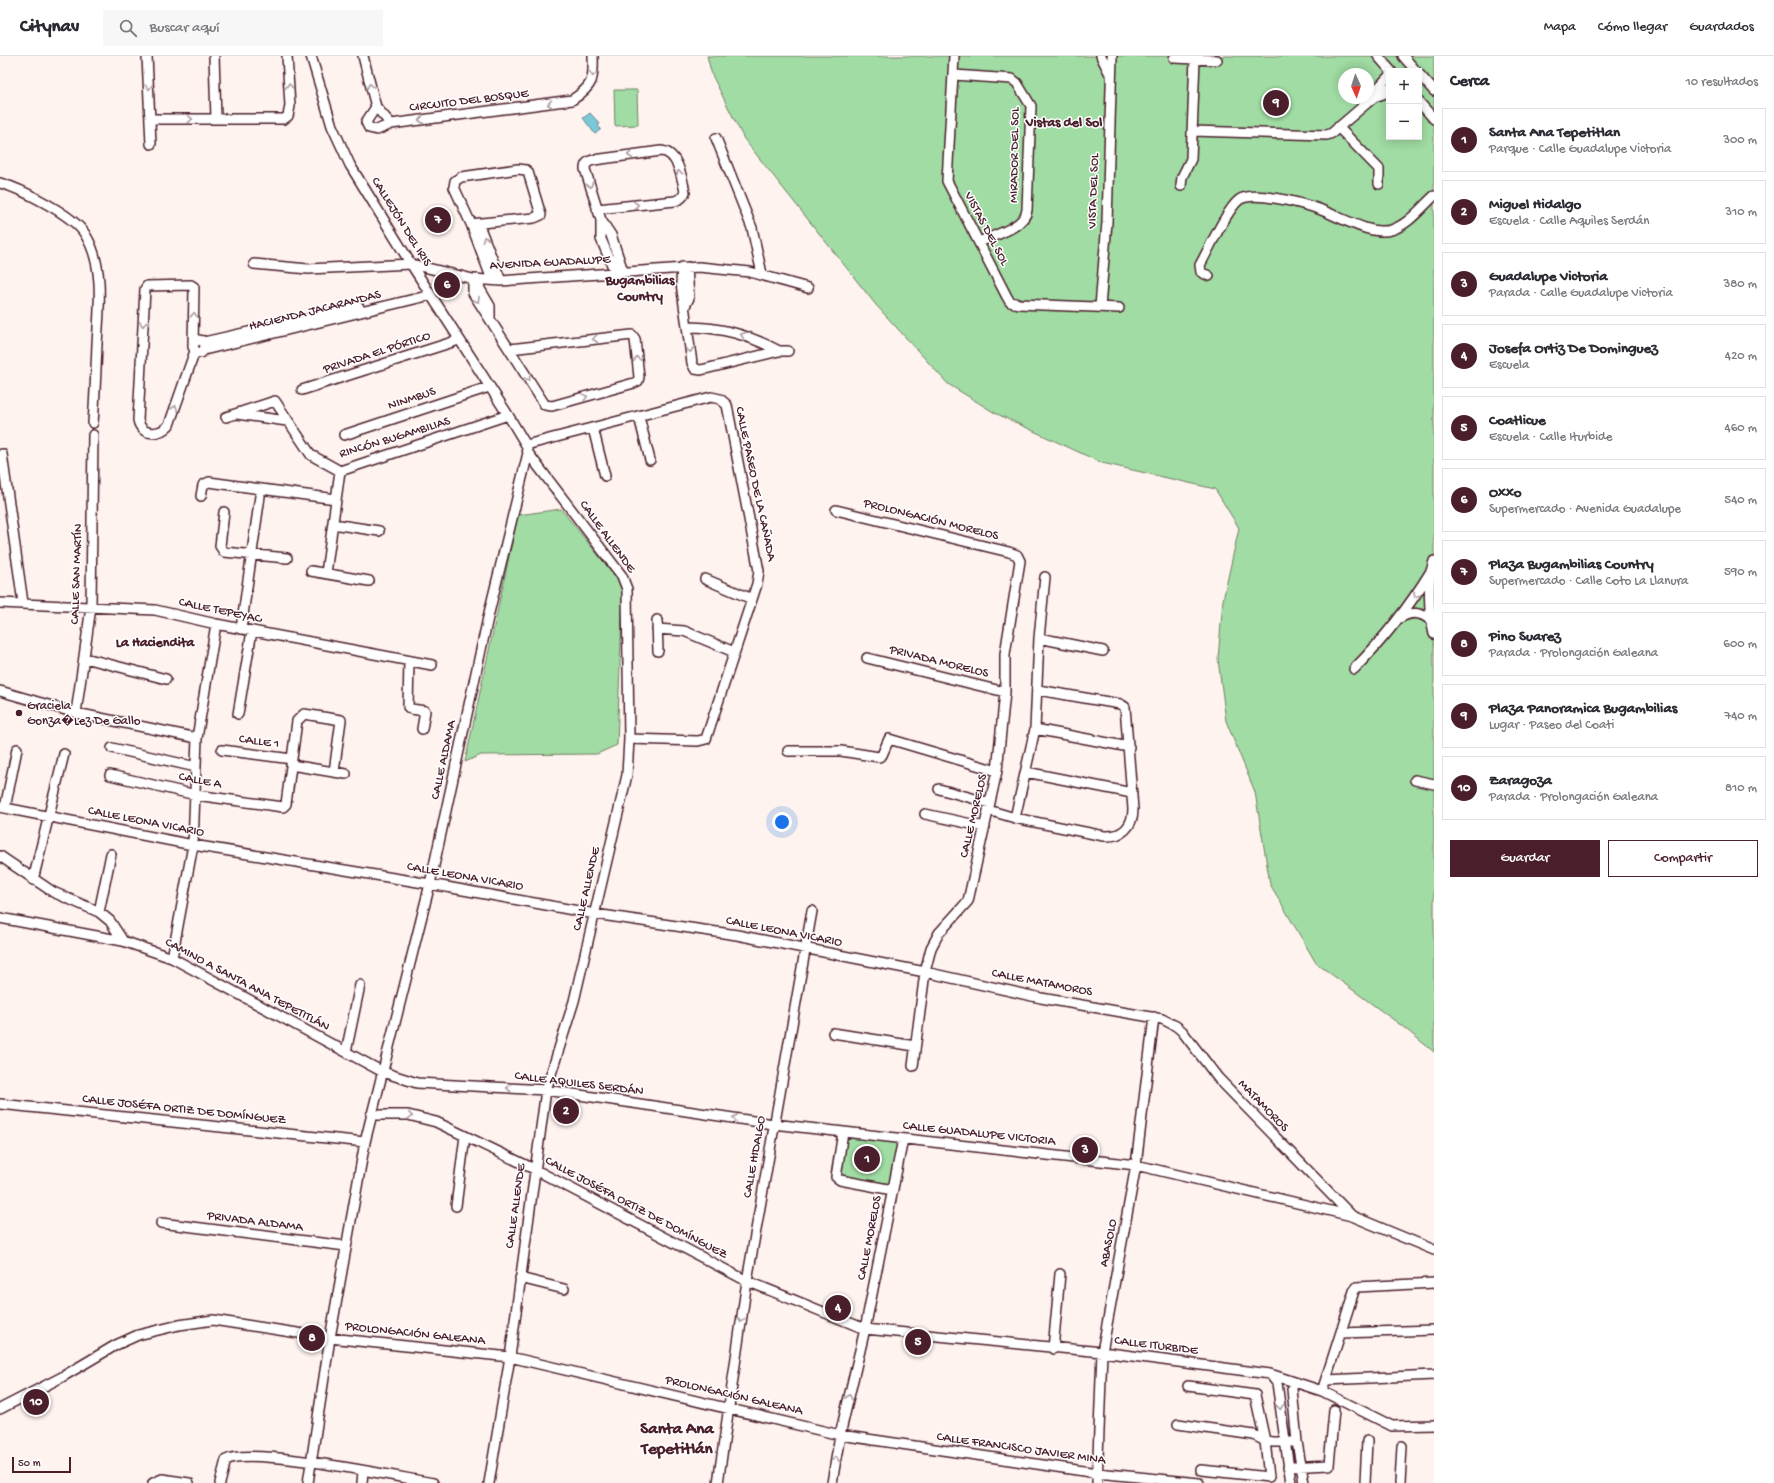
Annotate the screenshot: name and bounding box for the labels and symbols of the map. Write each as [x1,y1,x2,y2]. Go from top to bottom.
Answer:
north arrow [1338,68,1374,104]
one-way arrow [588,71,597,78]
one-way arrow [284,83,293,89]
one-way arrow [366,83,374,89]
one-way arrow [144,84,153,90]
street label: CIRCUITO DEL BOSQUE [409,86,530,116]
pin: 9 [1263,88,1289,118]
one-way arrow [547,99,553,107]
street label: MIRADOR DEL SOL [1007,106,1023,203]
one-way arrow [187,114,193,123]
district label: Vistas del Sol [1025,115,1102,132]
one-way arrow [418,116,424,125]
one-way arrow [627,150,633,159]
street label: VISTA DEL SOL [1085,152,1103,230]
one-way arrow [675,170,684,177]
street label: CALLEJÓN DEL IRIS [368,175,435,270]
one-way arrow [585,182,594,189]
street label: VISTAS DEL SOL [960,189,1012,269]
one-way arrow [633,201,639,210]
pin: 7 [425,205,451,235]
one-way arrow [481,235,489,242]
street label: AVENIDA GUADALUPE [489,252,612,274]
pin: 6 [434,270,460,300]
district label: Bugambilias Country [605,273,675,306]
street label: HACIENDA JACARANDAS [247,287,383,335]
one-way arrow [473,296,480,303]
one-way arrow [190,312,198,318]
one-way arrow [138,321,147,327]
street label: PRIVADA EL PÓRTICO [320,329,433,378]
one-way arrow [740,332,747,340]
one-way arrow [592,335,598,344]
one-way arrow [685,347,694,353]
one-way arrow [633,355,642,362]
one-way arrow [523,374,530,381]
street label: NINMBUS [386,384,439,414]
one-way arrow [581,393,588,402]
one-way arrow [170,405,179,412]
street label: CALLE PASEO DE LA CAÑADA [731,405,779,564]
street label: RINCÓN BUGAMBILIAS [338,414,453,462]
street label: PROLONGACIÓN MORELOS [861,496,1001,544]
street label: CALLE ALLENDE [576,498,639,577]
street label: CALLE SAN MARTÍN [67,523,86,625]
one-way arrow [1413,591,1421,598]
street label: CALLE TEPEYAC [177,595,264,627]
district label: La Haciendita [116,635,195,652]
street label: PRIVADA MORELOS [887,642,991,682]
place label: Graciela Gonza�Lez De Gallo [27,699,141,729]
marker: Graciela Gonza�Lez De Gallo [14,708,24,718]
street label: CALLE ALDAMA [428,718,460,801]
street label: CALLE 1 [238,732,280,752]
street label: CALLE A [177,770,224,793]
street label: CALLE MORELOS [957,772,991,859]
street label: CALLE LEONA VICARIO [87,803,206,841]
your location [772,812,792,832]
street label: CALLE ALLENDE [570,845,604,932]
street label: CALLE LEONA VICARIO [406,859,525,895]
street label: CALLE LEONA VICARIO [725,913,844,951]
street label: CAMINO A SANTA ANA TEPETITLÁN [162,934,332,1035]
street label: CALLE MATAMOROS [990,966,1095,1000]
street label: CALLE AQUILES SERDÁN [514,1068,645,1099]
street label: MATAMOROS [1234,1077,1292,1136]
one-way arrow [506,1084,512,1093]
street label: CALLE JOSÉFA ORTIZ DE DOMÍNGUEZ [81,1091,287,1128]
pin: 2 [553,1096,579,1126]
one-way arrow [407,1111,413,1120]
one-way arrow [732,1114,738,1123]
street label: CALLE HIDALGO [740,1115,770,1199]
street label: CALLE GUADALUPE VICTORIA [902,1119,1057,1150]
pin: 3 [1072,1135,1098,1165]
pin: 1 [854,1144,880,1174]
street label: CALLE JOSÉFA ORTIZ DE DOMÍNGUEZ [542,1152,731,1263]
street label: CALLE ALLENDE [503,1162,530,1250]
street label: CALLE MORELOS [854,1194,886,1282]
street label: PRIVADA ALDAMA [205,1209,305,1235]
street label: ABASOLO [1097,1218,1121,1268]
pin: 4 [825,1293,851,1323]
one-way arrow [737,1317,746,1323]
street label: PROLONGACIÓN GALEANA [343,1319,487,1349]
pin: 8 [299,1323,325,1353]
pin: 5 [905,1327,931,1357]
street label: CALLE ITURBIDE [1113,1333,1200,1359]
street label: PROLONGACIÓN GALEANA [663,1373,806,1419]
pin: 10 [23,1387,49,1417]
one-way arrow [844,1394,853,1401]
one-way arrow [1275,1404,1284,1410]
district label: Santa Ana Tepetitlán [639,1420,715,1460]
street label: CALLE FRANCISCO JAVIER MINA [936,1430,1108,1468]
scale bar [12,1455,71,1474]
one-way arrow [831,1456,840,1462]

